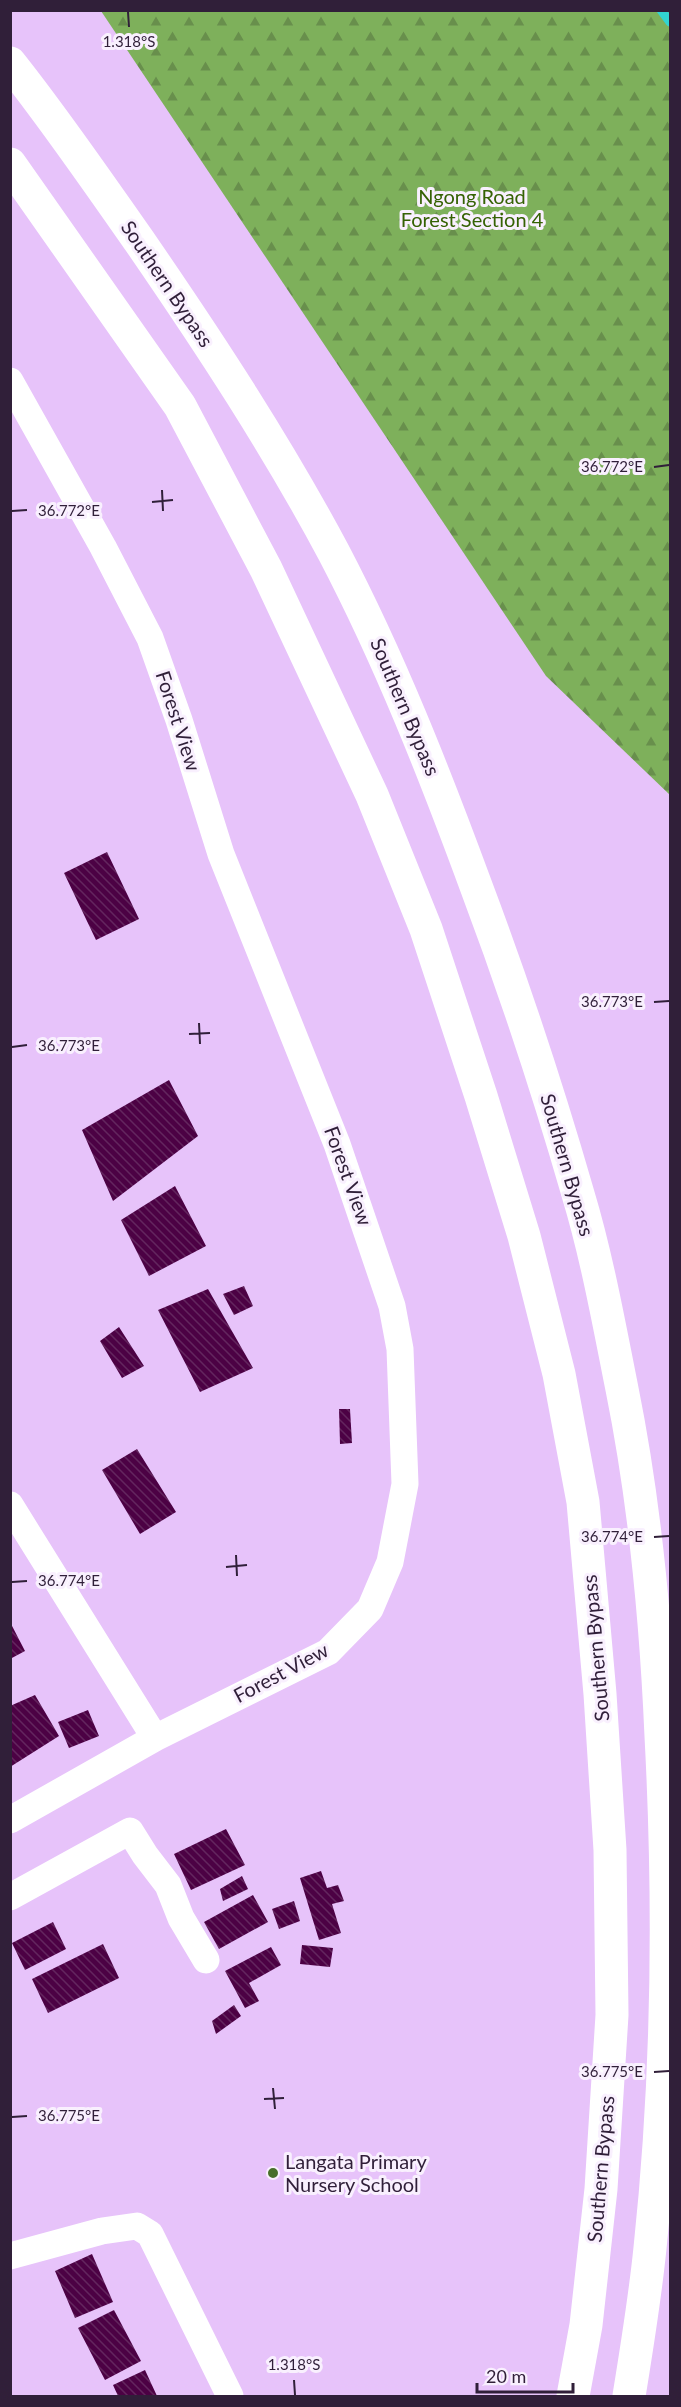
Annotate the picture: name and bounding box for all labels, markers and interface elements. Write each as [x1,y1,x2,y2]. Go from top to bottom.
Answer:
text: 1.318°S [103,32,155,50]
park label: Ngong Road Forest Section 4 [401,184,544,231]
street label: Southern Bypass [117,216,219,351]
text: 36.772°E [581,457,643,475]
text: 36.772°E [38,501,100,519]
street label: Southern Bypass [366,634,446,779]
street label: Forest View [151,668,207,774]
text: 36.773°E [581,992,643,1010]
text: 36.773°E [38,1036,100,1054]
street label: Southern Bypass [536,1091,600,1239]
street label: Forest View [320,1123,378,1229]
text: 36.774°E [581,1527,643,1545]
text: 36.774°E [38,1571,100,1589]
street label: Southern Bypass [577,1574,613,1722]
street label: Forest View [229,1637,332,1707]
text: 36.775°E [581,2062,643,2080]
street label: Southern Bypass [582,2095,618,2243]
text: 36.775°E [38,2106,100,2124]
place label: Langata Primary Nursery School [285,2149,427,2196]
marker: Langata Primary Nursery School [266,2166,280,2180]
text: 1.318°S [268,2355,320,2373]
scale bar [477,2356,573,2394]
text: 20 m [486,2365,526,2387]

